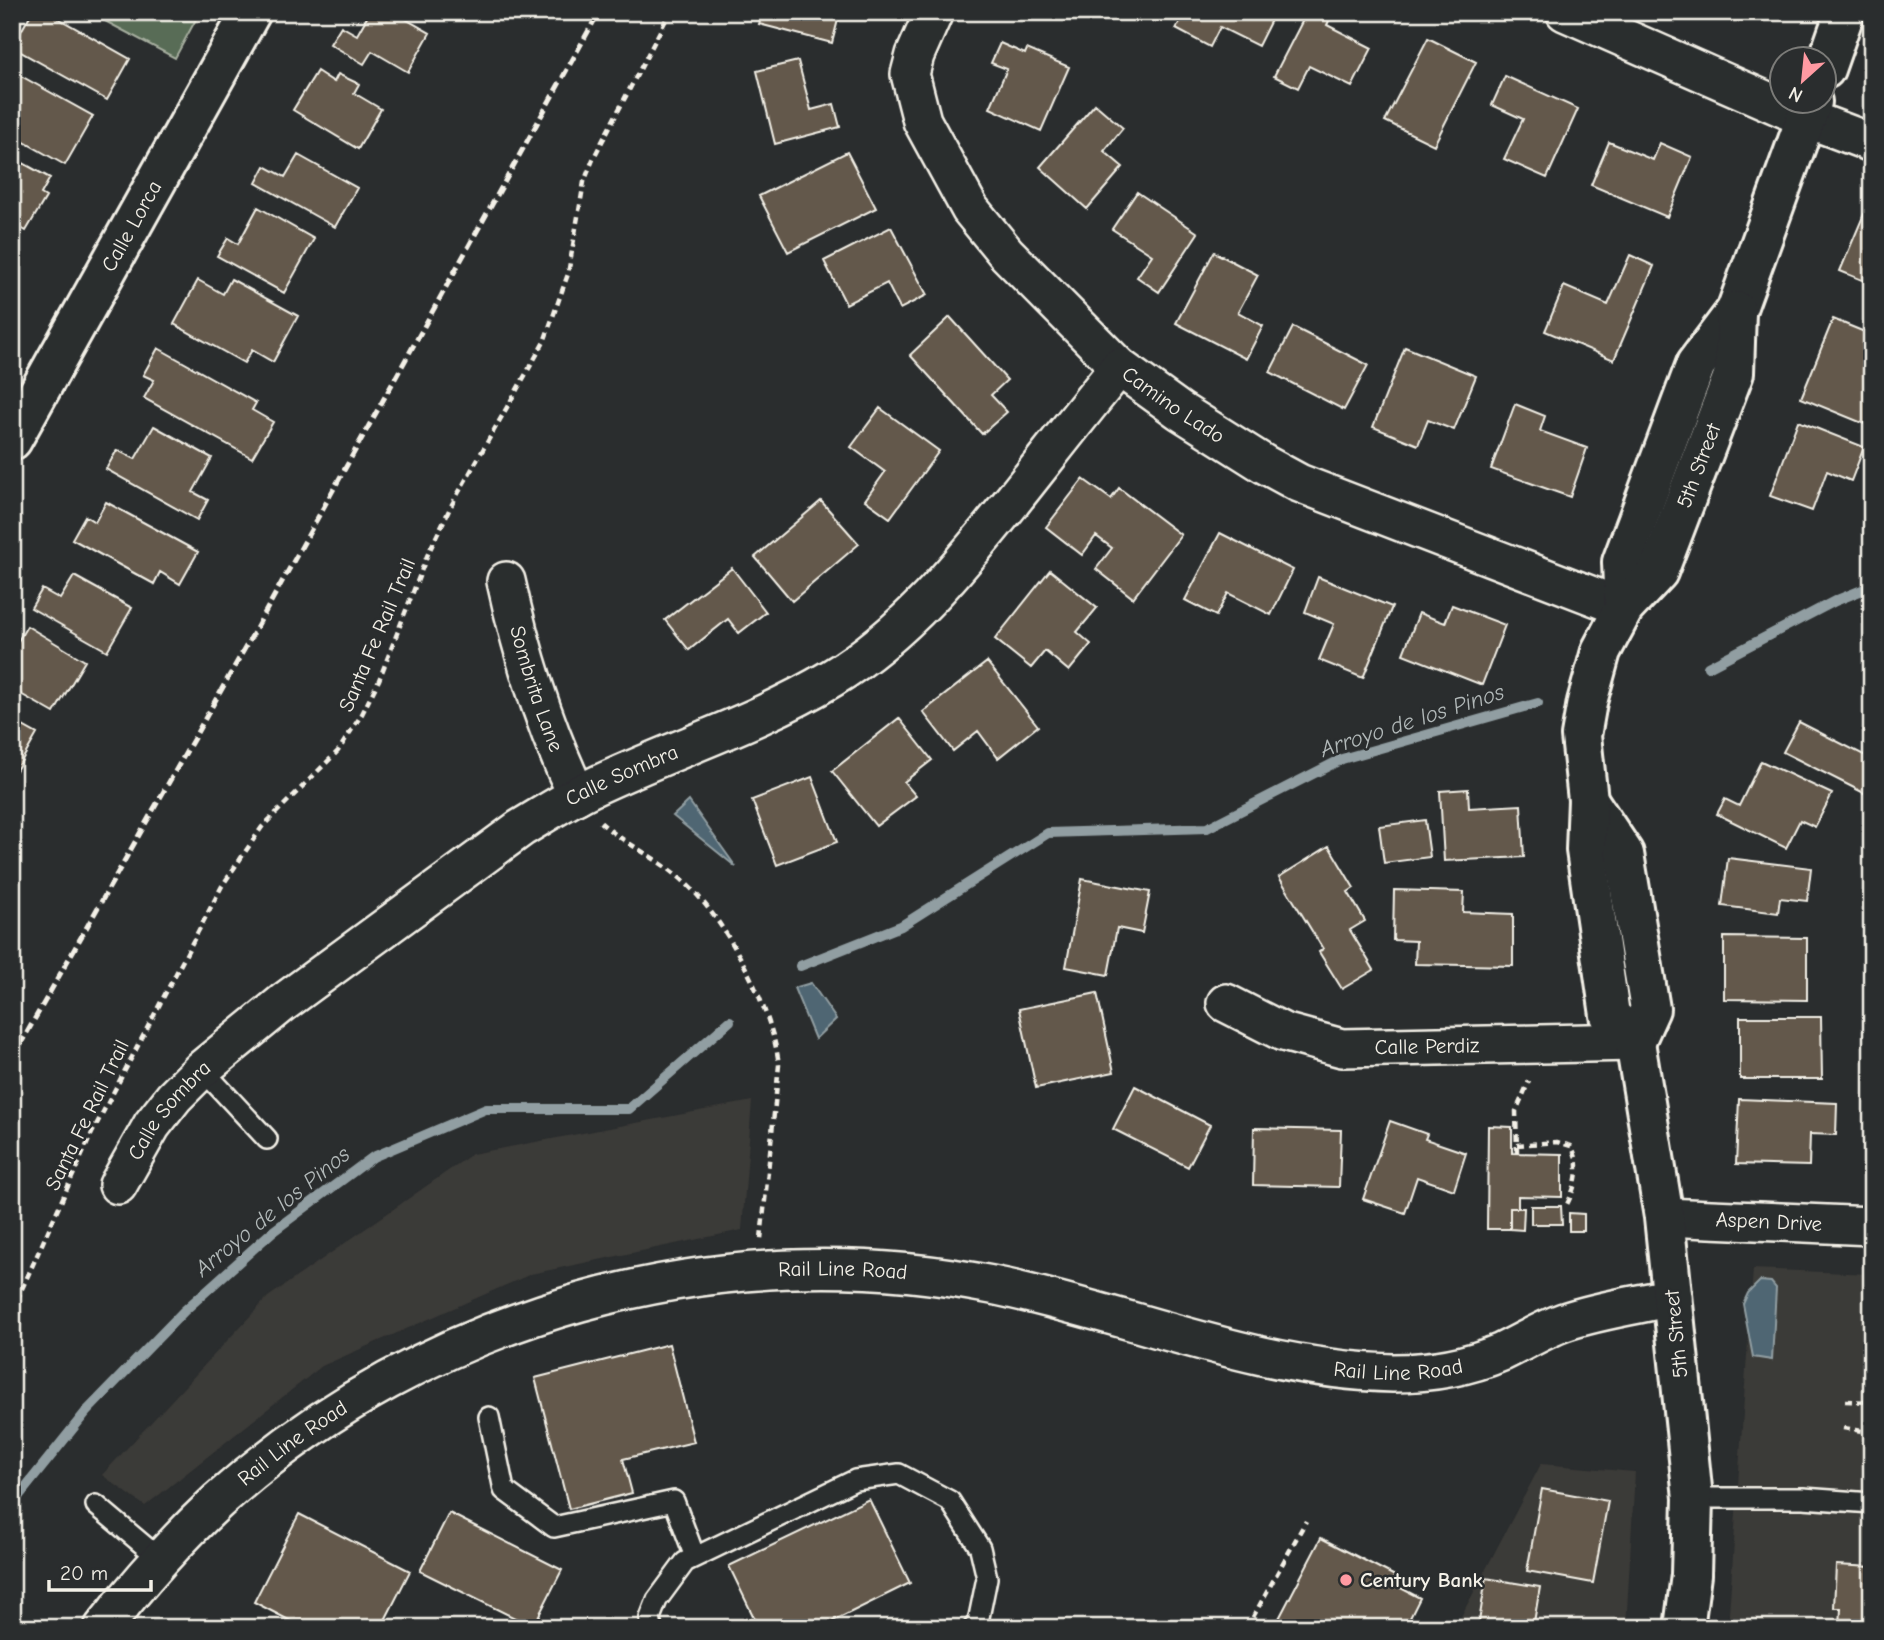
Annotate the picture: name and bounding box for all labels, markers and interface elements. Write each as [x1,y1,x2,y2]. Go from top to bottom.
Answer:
north arrow [1769,46,1839,116]
text: N [1785,82,1806,107]
street label: Calle Lorca [96,176,166,276]
street label: Camino Lado [1117,361,1229,448]
street label: 5th Street [1672,419,1726,511]
street label: Santa Fe Rail Trail [334,555,420,715]
street label: Sombrita Lane [505,623,568,755]
water label: Arroyo de los Pinos [1316,678,1508,763]
street label: Calle Sombra [561,740,681,811]
street label: Calle Perdiz [1374,1033,1479,1059]
street label: Santa Fe Rail Trail [40,1036,134,1194]
street label: Calle Sombra [123,1055,215,1164]
water label: Arroyo de los Pinos [189,1140,356,1283]
street label: Aspen Drive [1715,1207,1823,1236]
street label: Rail Line Road [778,1256,908,1284]
street label: 5th Street [1659,1288,1693,1379]
street label: Rail Line Road [1332,1354,1465,1385]
street label: Rail Line Road [233,1395,351,1491]
scale bar [49,1549,150,1593]
text: 20 m [60,1561,108,1585]
place label: Century Bank [1360,1568,1484,1592]
marker: Century Bank [1338,1572,1354,1588]

